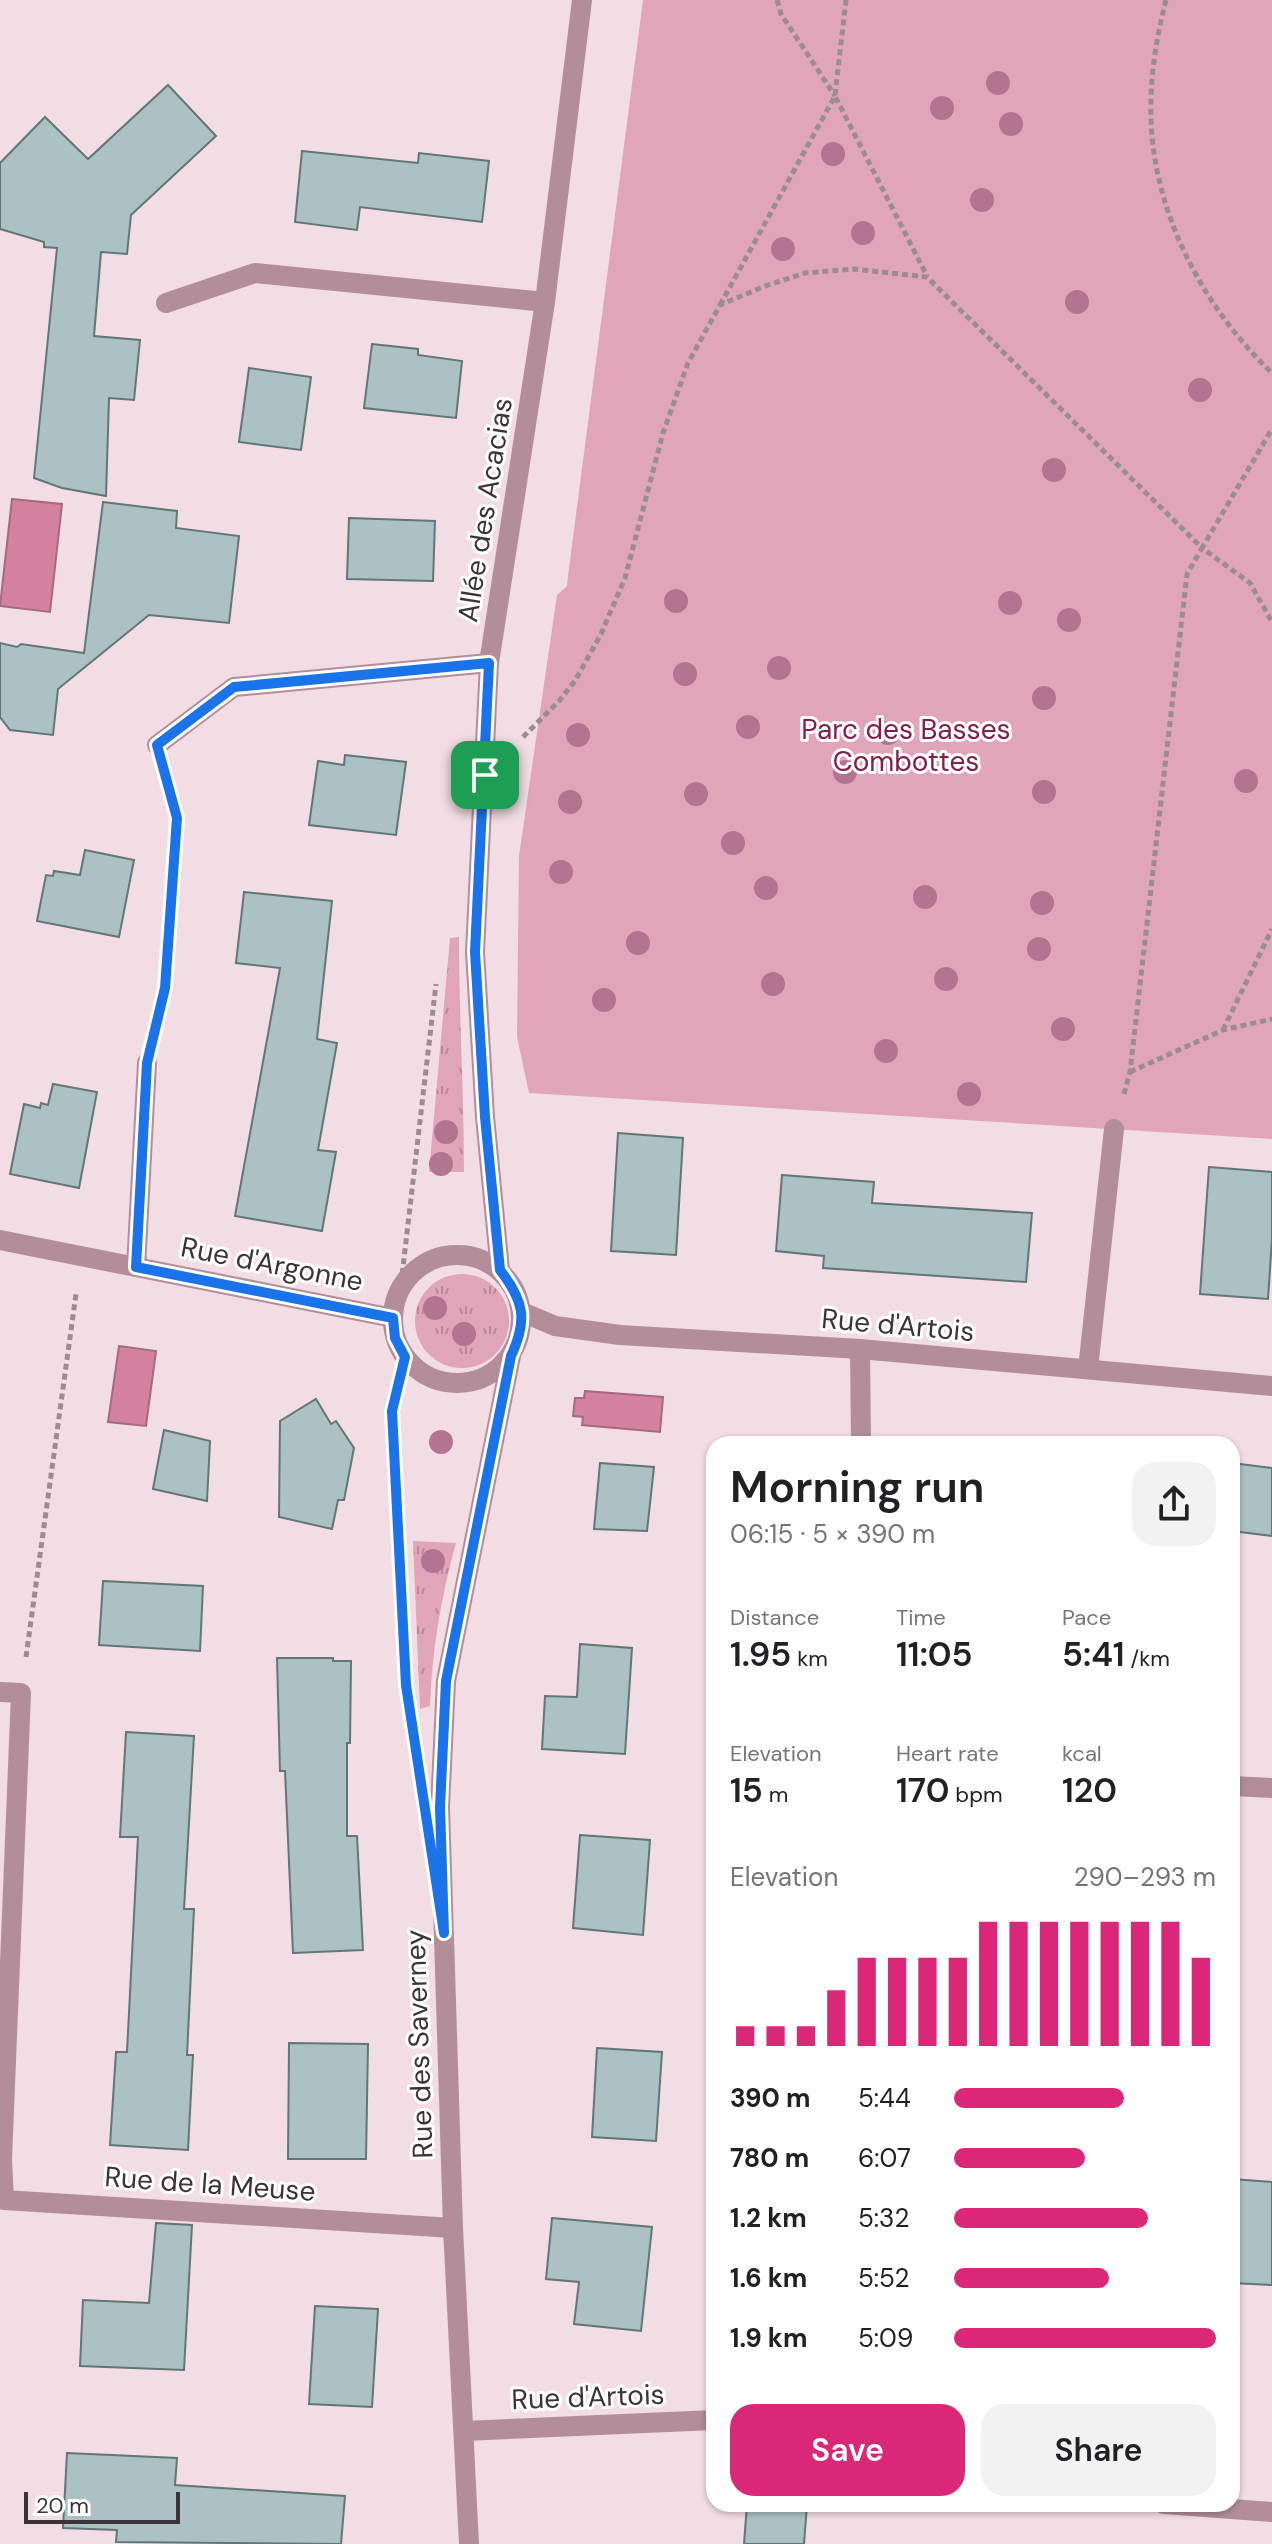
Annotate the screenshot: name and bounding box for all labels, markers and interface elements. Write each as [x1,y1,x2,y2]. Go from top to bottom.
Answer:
street label: Allée des Acacias [449,395,521,625]
park label: Parc des Basses Combottes [801,711,1011,780]
pin [451,741,519,809]
icon: arrive [463,753,507,797]
street label: Rue d'Argonne [178,1228,366,1300]
street label: Rue d'Artois [820,1300,976,1350]
text: Morning run [730,1458,984,1516]
button: share [1132,1462,1216,1546]
text: 06:15 · 5 × 390 m [730,1517,935,1551]
text: Distance [730,1603,819,1632]
text: Time [896,1603,946,1632]
text: Pace [1062,1603,1111,1632]
text: 1.95 [730,1632,791,1677]
text: 11:05 [896,1632,973,1677]
text: 5:41 [1062,1632,1125,1677]
text: km [791,1644,828,1673]
text: /km [1125,1644,1170,1673]
text: Elevation [730,1739,822,1768]
text: Heart rate [896,1739,999,1768]
text: kcal [1062,1739,1102,1768]
text: 15 [730,1768,763,1813]
text: 170 [896,1768,950,1813]
text: 120 [1062,1768,1117,1813]
text: m [763,1780,788,1809]
text: bpm [950,1780,1003,1809]
text: Elevation [730,1860,838,1894]
text: 290–293 m [1074,1860,1216,1894]
street label: Rue des Saverney [397,1929,441,2159]
text: 390 m [730,2081,810,2115]
text: 5:44 [858,2081,911,2115]
text: 780 m [730,2141,809,2175]
text: 6:07 [858,2141,911,2175]
street label: Rue de la Meuse [103,2158,317,2210]
text: 1.2 km [730,2201,807,2235]
text: 5:32 [858,2201,909,2235]
text: 1.6 km [730,2261,807,2295]
text: 5:52 [858,2261,910,2295]
text: 1.9 km [730,2321,807,2355]
text: 5:09 [858,2321,913,2355]
street label: Rue d'Artois [511,2376,665,2418]
button: Save [730,2404,965,2496]
button: Share [981,2404,1216,2496]
scale bar [24,2488,180,2524]
text: 20 m [36,2491,89,2520]

